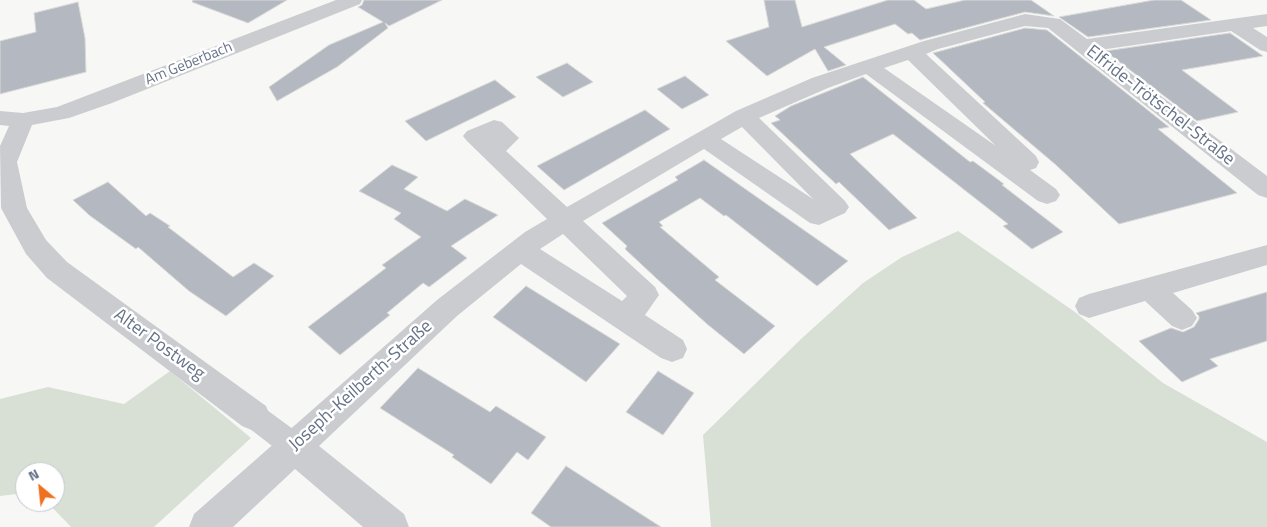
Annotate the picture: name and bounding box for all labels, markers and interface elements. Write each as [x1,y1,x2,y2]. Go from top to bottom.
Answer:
street label: Am Geberbach [143,38,235,90]
street label: Elfride-Trötschel-Straße [1081,41,1239,171]
street label: Alter Postweg [109,305,209,385]
street label: Joseph-Keilberth-Straße [285,316,437,456]
north arrow [15,462,65,512]
text: N [24,463,42,486]

